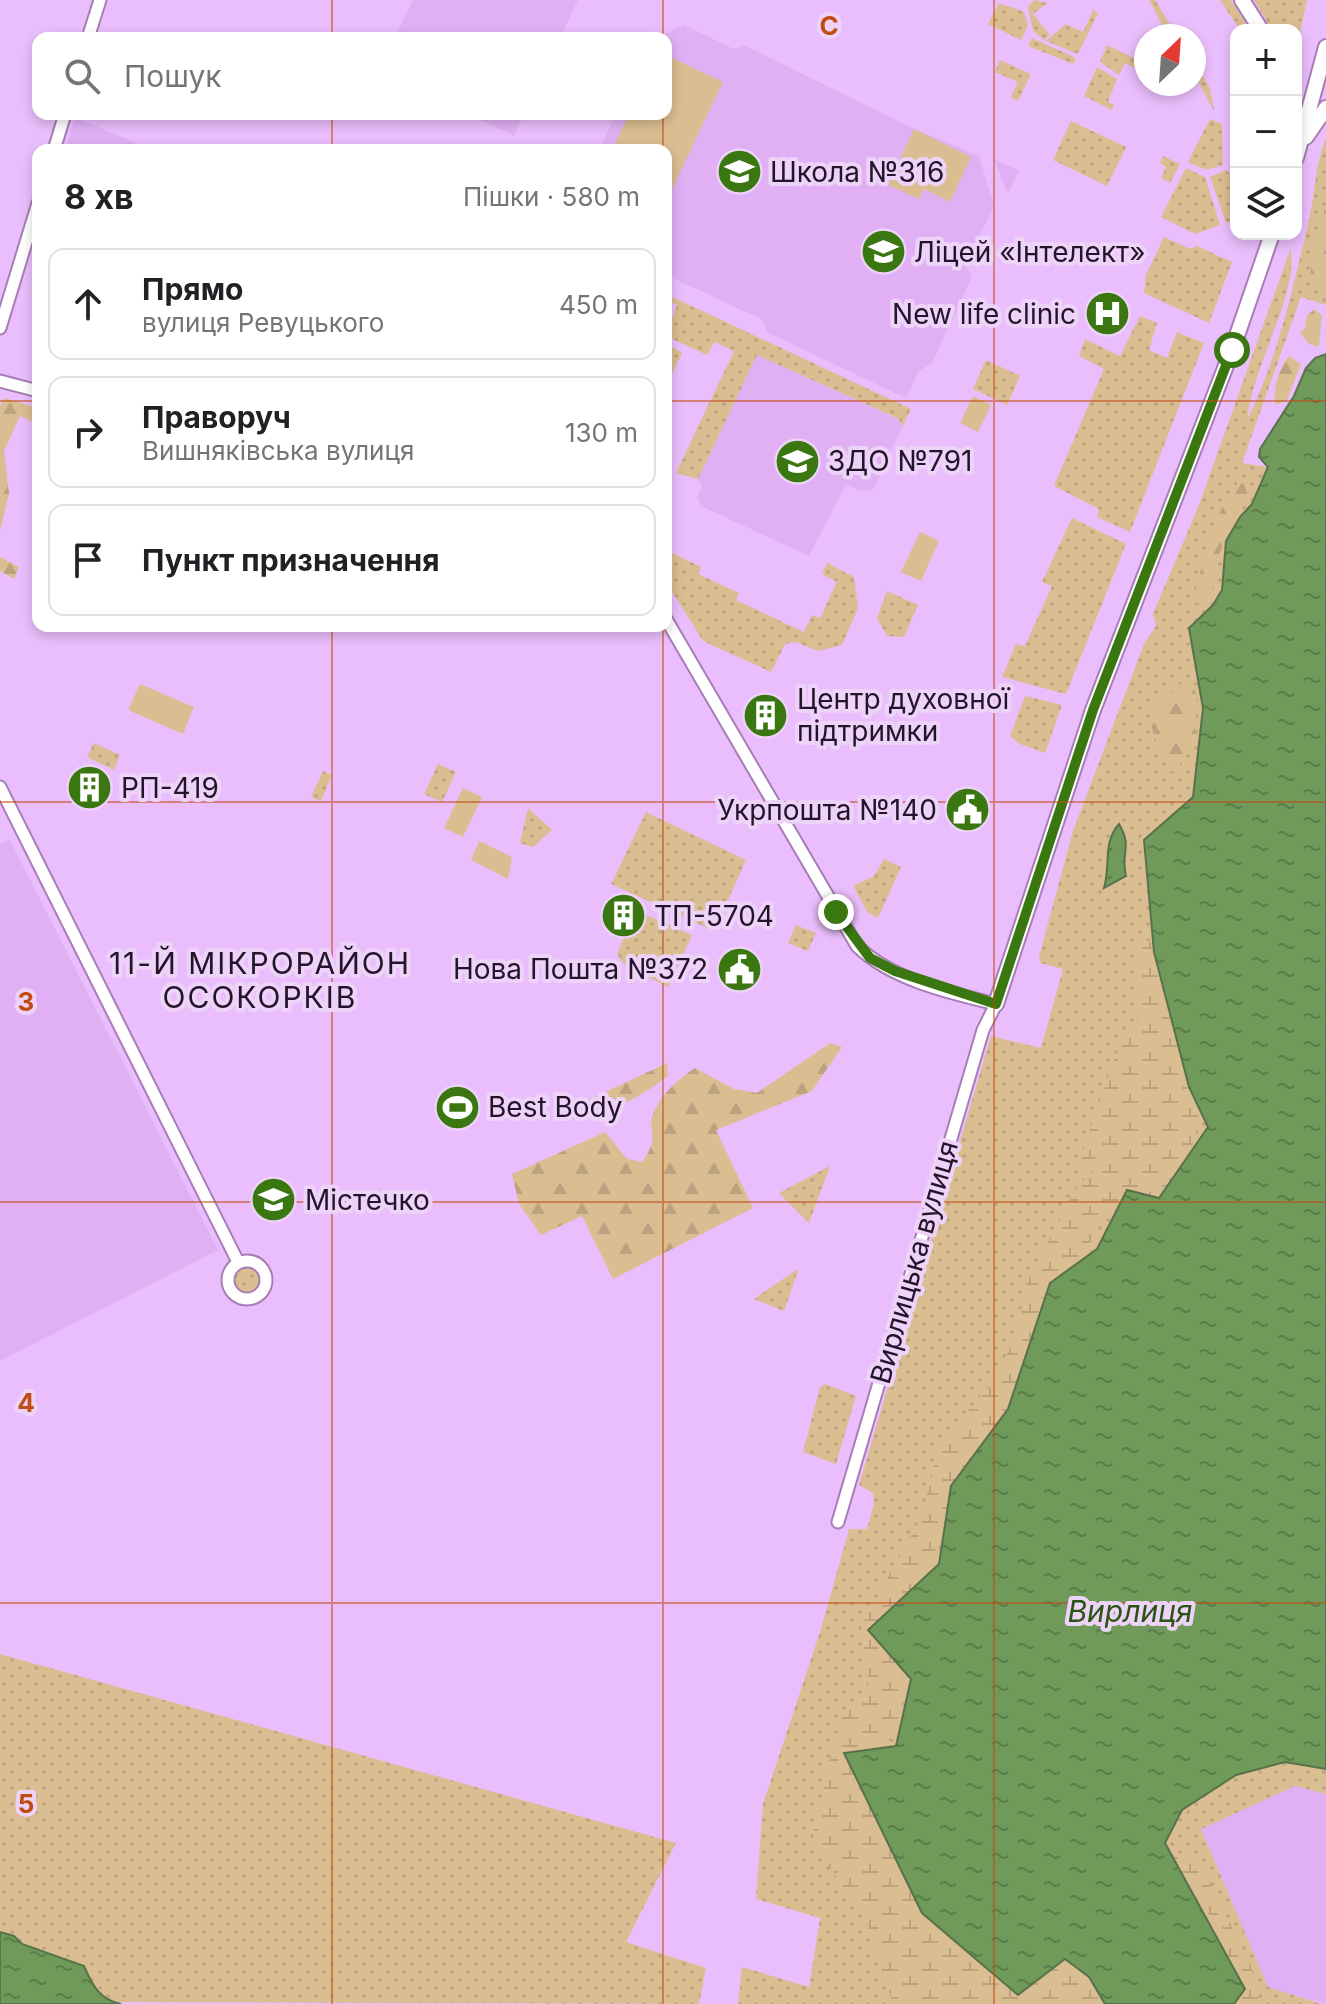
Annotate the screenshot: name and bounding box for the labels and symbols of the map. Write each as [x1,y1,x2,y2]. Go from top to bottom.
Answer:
text: C [819,10,839,41]
north arrow [1134,24,1206,96]
school or university icon: Школа №316 [715,148,763,196]
place label: Школа №316 [770,155,944,189]
school or university icon: Ліцей «Інтелект» [859,228,907,276]
place label: Ліцей «Інтелект» [914,235,1145,269]
hospital icon: New life clinic [1083,290,1131,338]
place label: New life clinic [892,297,1076,331]
route start [1214,332,1250,368]
school or university icon: ЗДО №791 [773,437,821,485]
place label: ЗДО №791 [828,444,972,478]
place label: Центр духовної підтримки [797,682,1010,748]
building icon: Центр духовної підтримки [742,691,790,739]
building icon: РП-419 [66,764,114,812]
place label: РП-419 [121,771,219,805]
public building icon: Укрпошта №140 [944,786,992,834]
place label: Укрпошта №140 [718,793,937,827]
building icon: ТП-5704 [599,892,647,940]
route end [818,894,854,930]
place label: ТП-5704 [654,899,774,933]
district label: 11-Й МІКРОРАЙОН ОСОКОРКІВ [109,945,411,1015]
public building icon: Нова Пошта №372 [715,945,763,993]
place label: Нова Пошта №372 [453,952,708,986]
text: 3 [18,986,34,1017]
sports icon: Best Body [433,1083,481,1131]
place label: Best Body [488,1090,623,1124]
street label: Вирлицька вулиця [863,1137,965,1387]
school or university icon: Містечко [250,1176,298,1224]
place label: Містечко [305,1183,430,1217]
text: 4 [17,1387,35,1418]
water label: Вирлиця [1067,1593,1193,1629]
text: 5 [18,1788,34,1819]

